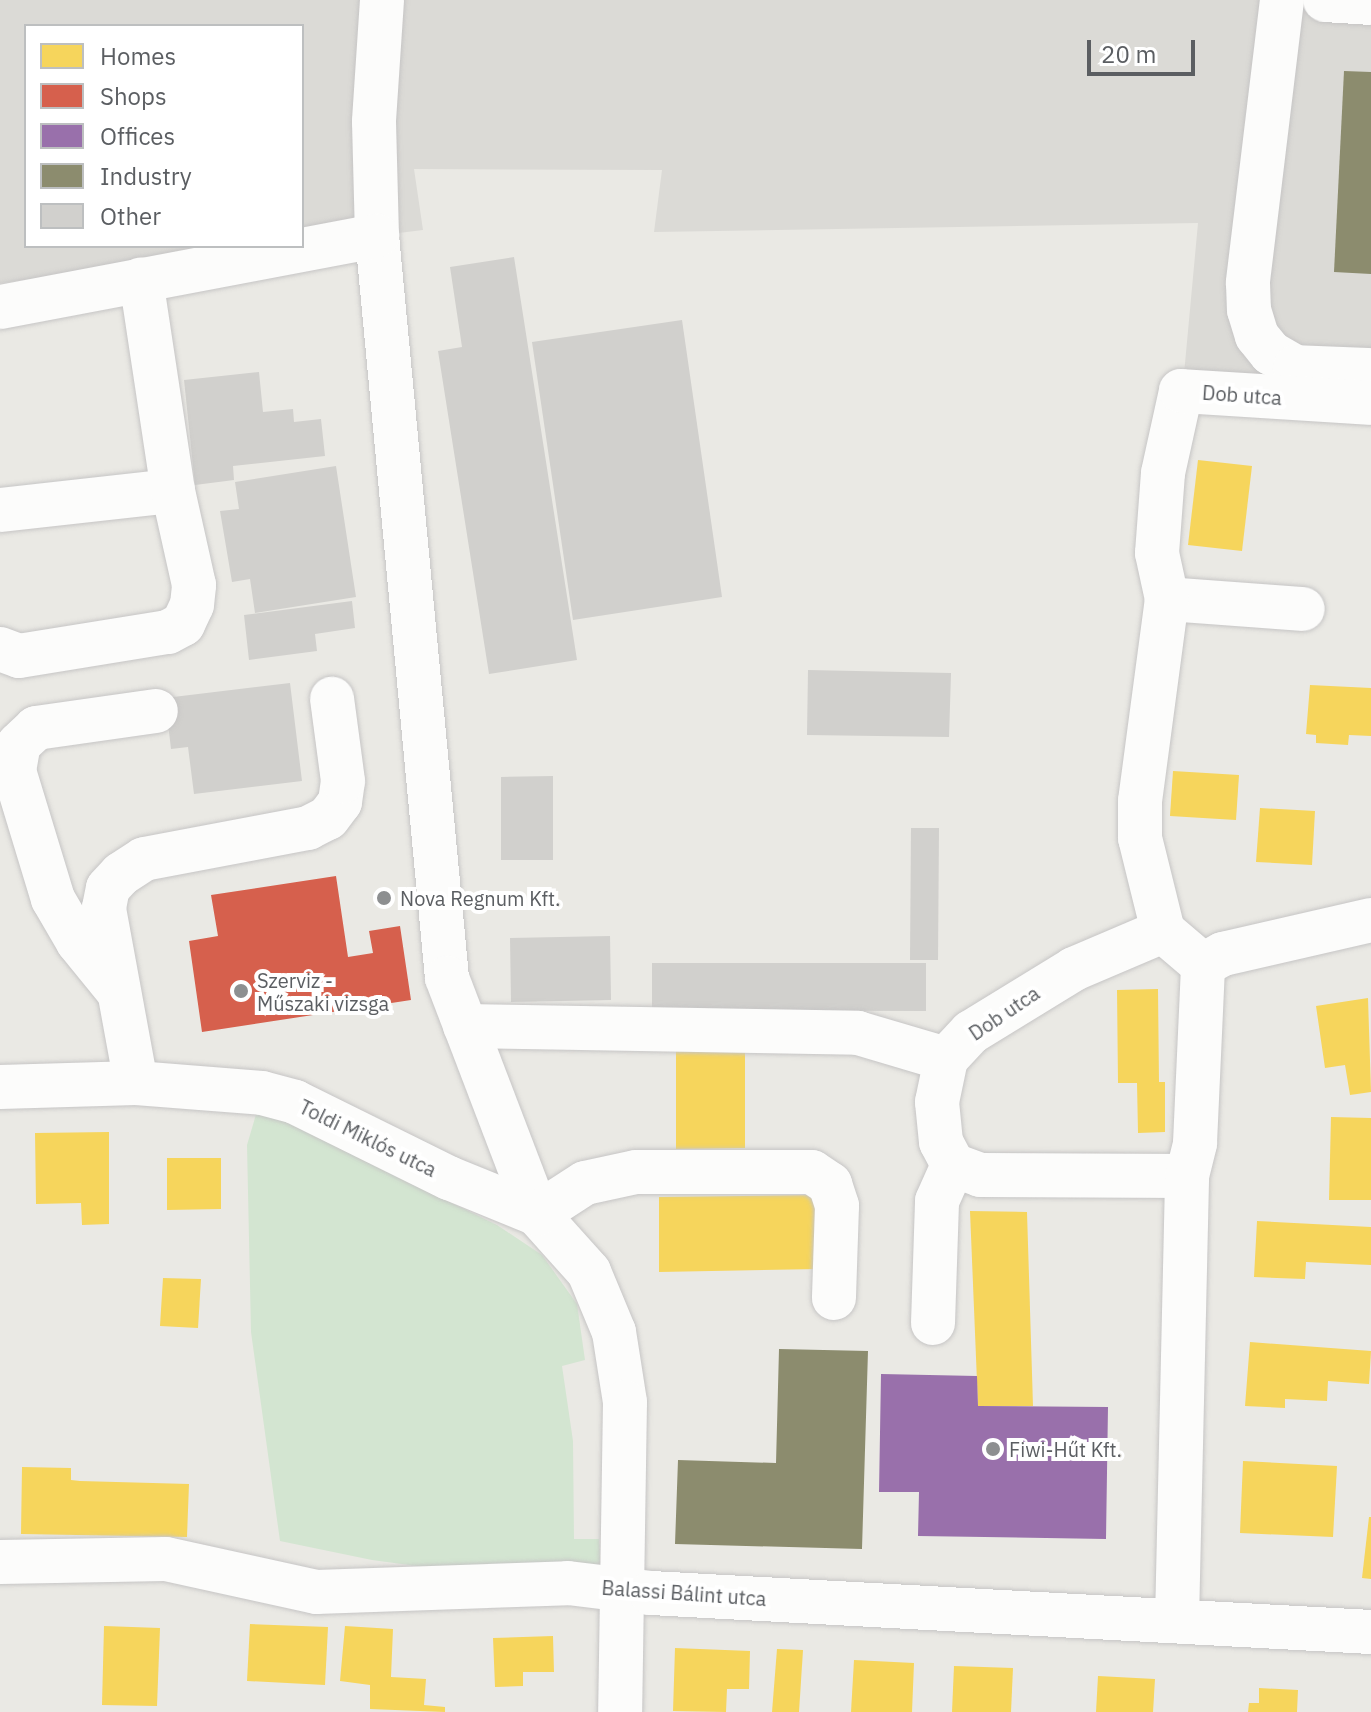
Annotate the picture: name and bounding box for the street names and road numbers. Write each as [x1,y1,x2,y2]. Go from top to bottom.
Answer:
street label: Dob utca [1201,380,1283,410]
street label: Dob utca [964,981,1044,1045]
street label: Toldi Miklós utca [295,1094,441,1182]
street label: Balassi Bálint utca [601,1575,767,1611]

